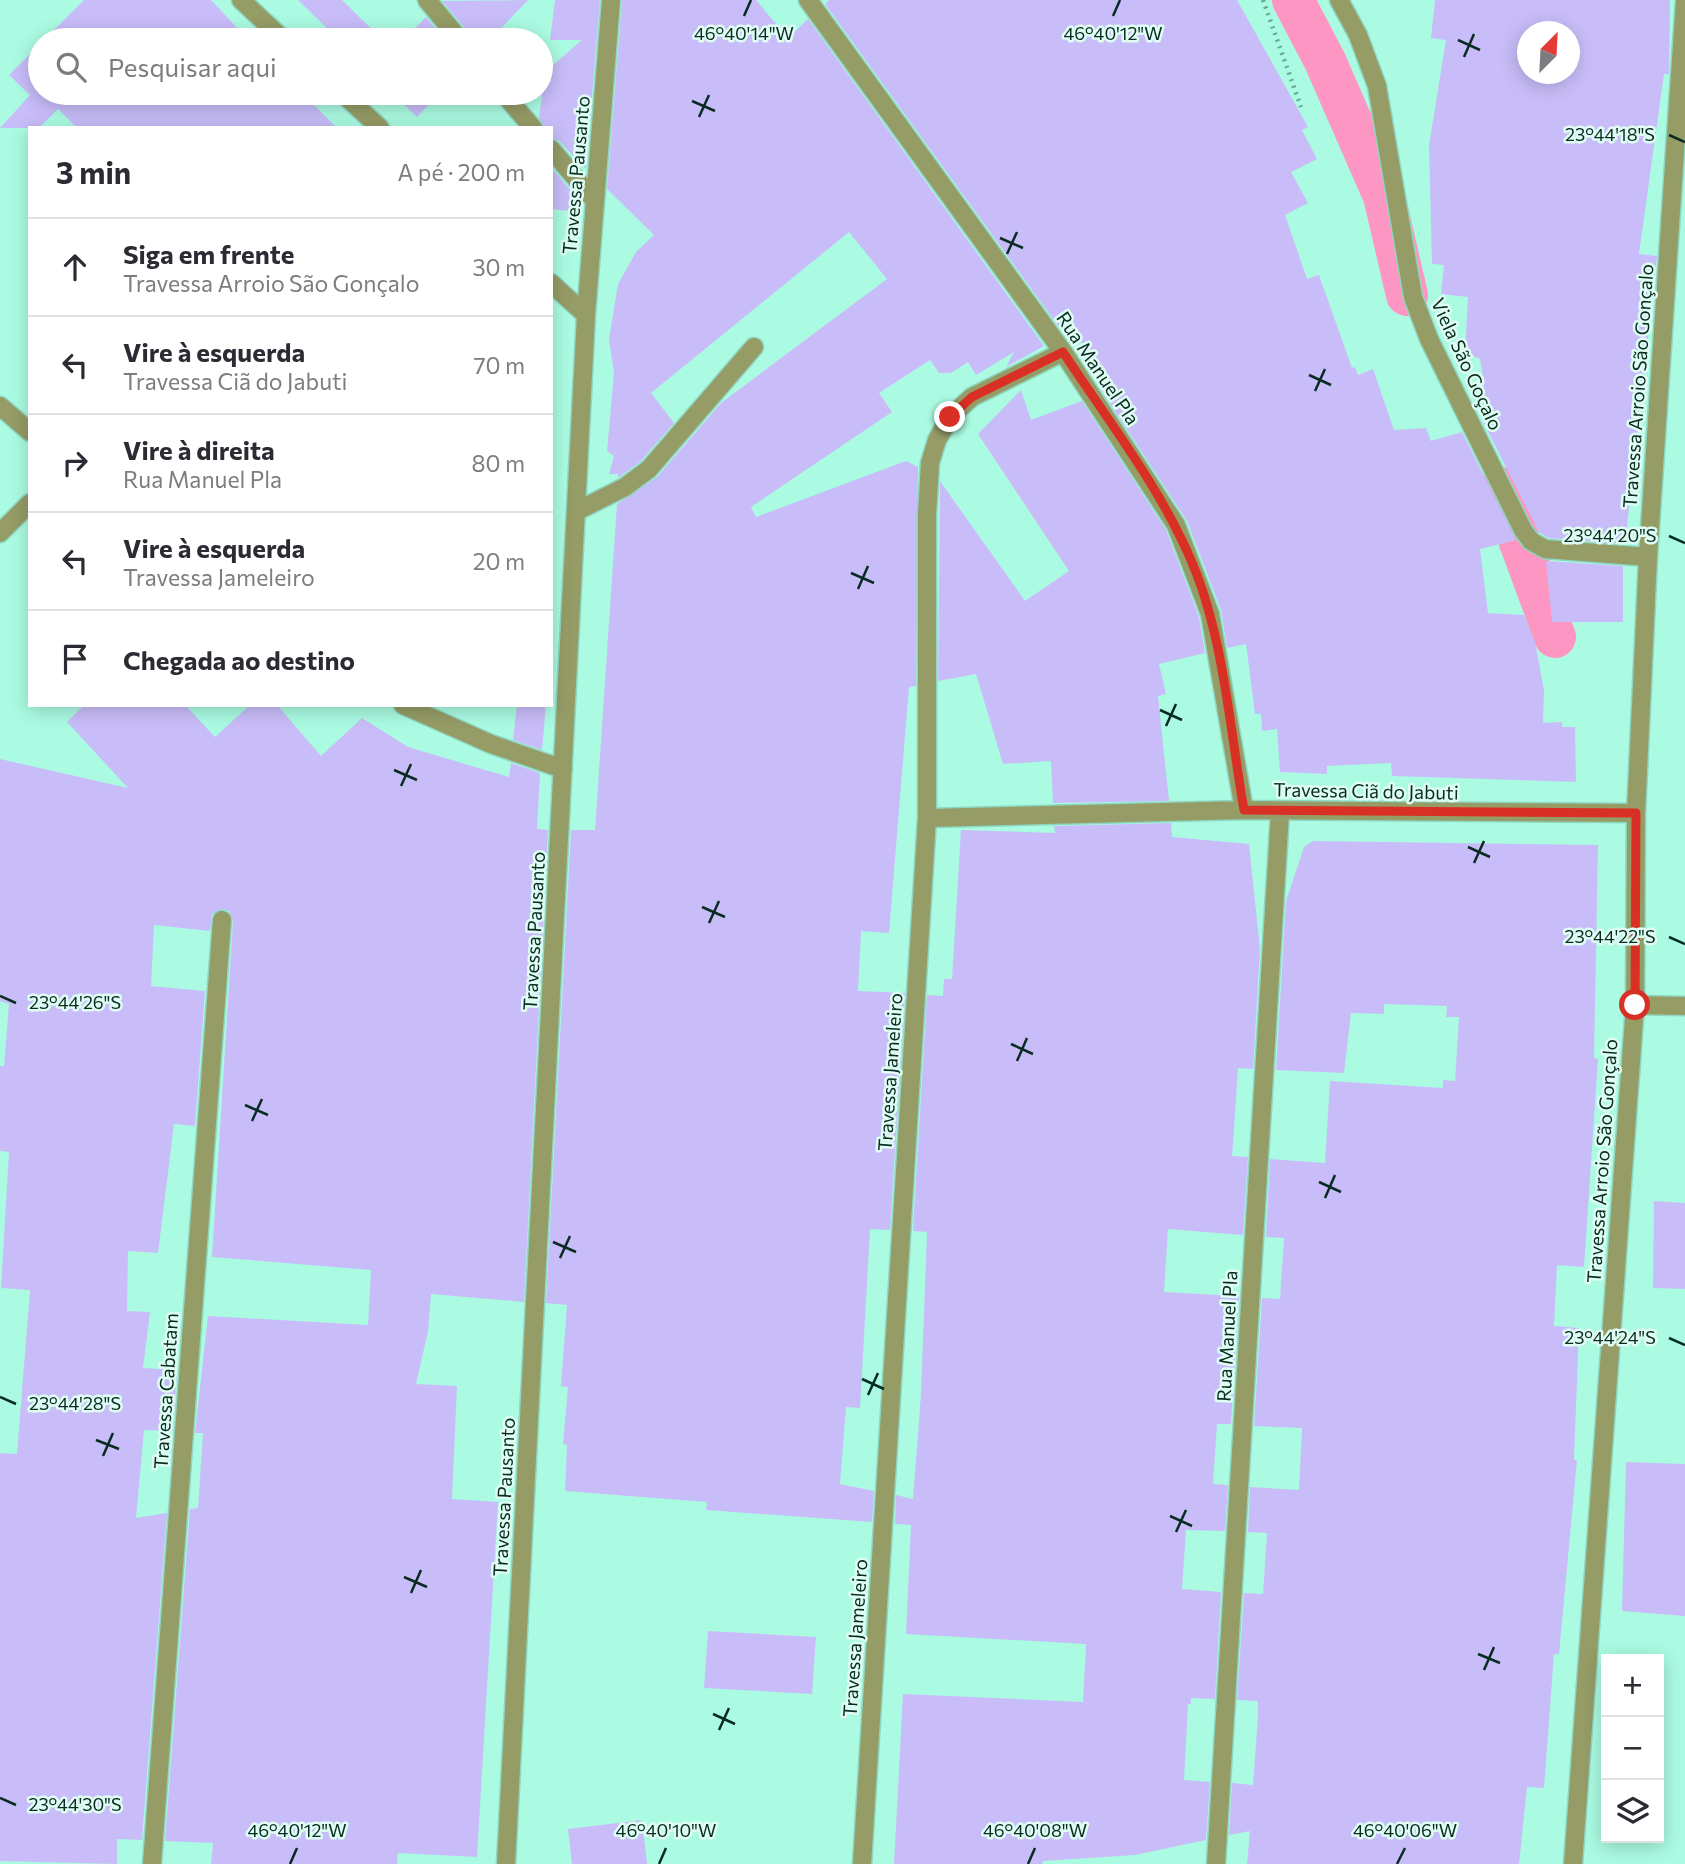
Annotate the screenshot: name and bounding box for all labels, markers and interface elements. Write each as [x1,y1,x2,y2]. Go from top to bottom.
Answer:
north arrow [1517,21,1580,84]
text: 46°40'14"W [694,22,794,44]
text: 46°40'12"W [1063,22,1163,44]
search box [28,28,553,105]
icon: search [52,48,90,86]
text: Pesquisar aqui [108,51,277,82]
street label: Travessa Pausanto [557,95,594,255]
text: 23°44'18"S [1565,123,1655,145]
text: 3 min [56,153,131,190]
text: A pé · 200 m [398,158,525,186]
text: Siga em frente [123,238,294,269]
icon: ahead [56,248,94,286]
text: 30 m [472,253,525,281]
street label: Travessa Arroio São Gonçalo [1617,263,1658,509]
text: Travessa Arroio São Gonçalo [123,269,419,297]
street label: Viela São Goçalo [1427,294,1508,434]
street label: Rua Manuel Pla [1052,307,1145,429]
text: Vire à esquerda [123,336,305,367]
icon: left [56,346,94,384]
text: 70 m [473,351,525,379]
text: Travessa Ciã do Jabuti [123,367,347,395]
route end [934,401,965,432]
text: Vire à direita [123,434,275,465]
icon: right [56,444,94,482]
text: 80 m [472,449,525,477]
text: Rua Manuel Pla [123,465,282,493]
text: 23°44'20"S [1564,524,1656,546]
text: Vire à esquerda [123,532,305,563]
icon: left [56,542,94,580]
text: 20 m [473,547,525,575]
text: Travessa Jameleiro [123,563,315,591]
icon: arrive [56,640,94,678]
text: Chegada ao destino [123,644,355,675]
street label: Travessa Ciã do Jabuti [1273,777,1459,804]
street label: Travessa Pausanto [518,851,549,1011]
text: 23°44'22"S [1564,925,1656,947]
route start [1619,989,1650,1020]
text: 23°44'26"S [29,991,121,1013]
street label: Travessa Jameleiro [873,992,906,1152]
street label: Travessa Arroio São Gonçalo [1581,1038,1622,1284]
street label: Rua Manuel Pla [1212,1270,1241,1402]
street label: Travessa Cabatam [149,1312,182,1470]
text: 23°44'24"S [1564,1326,1656,1348]
text: 23°44'28"S [29,1392,121,1414]
street label: Travessa Pausanto [488,1417,519,1577]
street label: Travessa Jameleiro [838,1558,871,1718]
map controls [1601,1654,1664,1843]
button: + [1601,1654,1664,1717]
button: − [1601,1717,1664,1780]
button: layers [1601,1780,1664,1843]
text: 23°44'30"S [28,1793,122,1815]
text: 46°40'12"W [247,1819,347,1841]
text: 46°40'10"W [616,1819,716,1841]
text: 46°40'08"W [983,1819,1087,1841]
text: 46°40'06"W [1353,1819,1457,1841]

